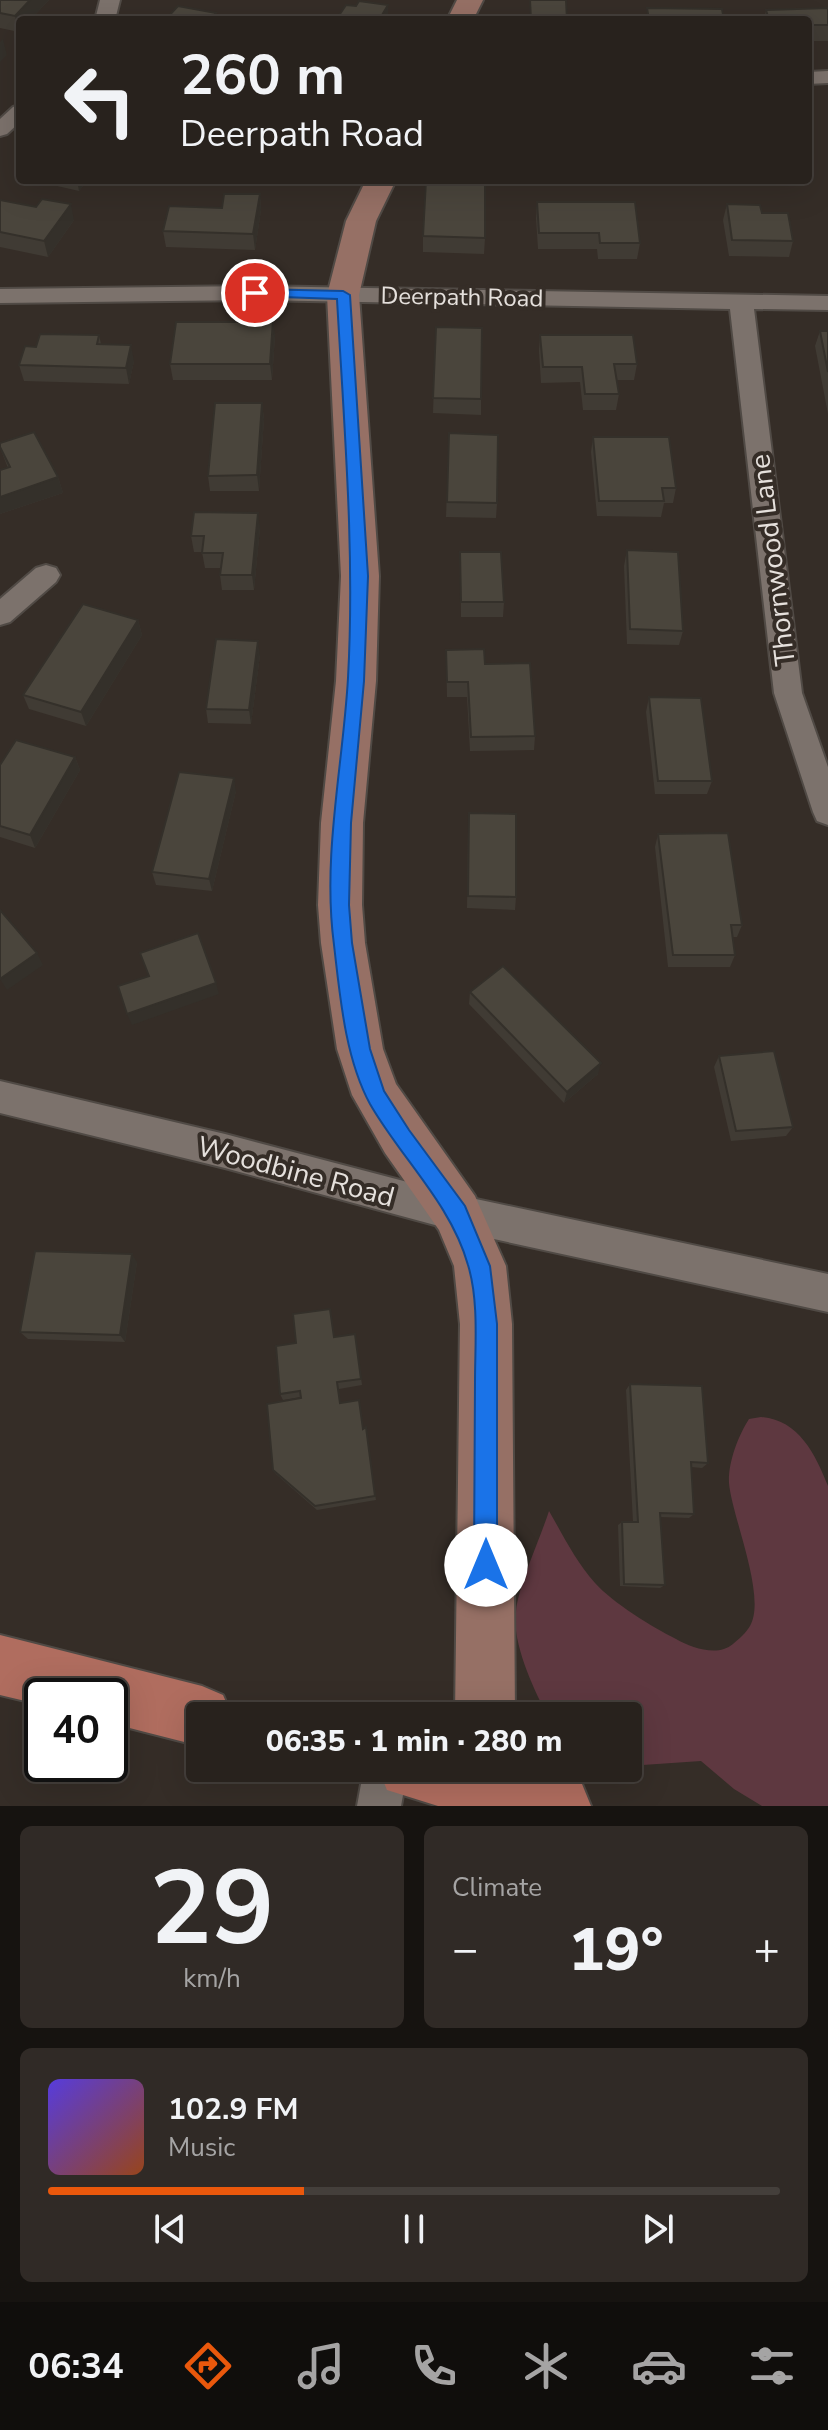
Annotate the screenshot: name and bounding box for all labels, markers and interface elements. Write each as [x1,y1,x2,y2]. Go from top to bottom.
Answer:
text: 260 m [180,37,345,114]
icon: left [48,48,152,152]
text: Deerpath Road [180,110,424,159]
pin [221,259,289,327]
icon: arrive [233,271,277,315]
street label: Deerpath Road [380,280,544,314]
street label: Thornwood Lane [741,452,805,668]
street label: Woodbine Road [193,1127,399,1217]
position arrow [444,1523,528,1607]
speed limit sign: 40 [24,1678,128,1782]
text: 06:35 · 1 min · 280 m [266,1721,562,1762]
text: 29 [150,1838,274,1980]
text: Climate [452,1870,542,1905]
text: 19° [568,1909,664,1991]
text: − [452,1920,478,1980]
text: + [754,1920,780,1980]
text: km/h [183,1961,241,1996]
text: 102.9 FM [168,2089,298,2130]
text: Music [168,2130,235,2165]
icon: previous [148,2207,192,2251]
icon: pause [392,2207,436,2251]
icon: next [636,2207,680,2251]
icon: directions [180,2338,236,2394]
icon: music [293,2338,349,2394]
icon: phone [406,2338,462,2394]
icon: climate [518,2338,574,2394]
icon: car [631,2338,687,2394]
icon: filters [744,2338,800,2394]
text: 06:34 [28,2342,124,2391]

